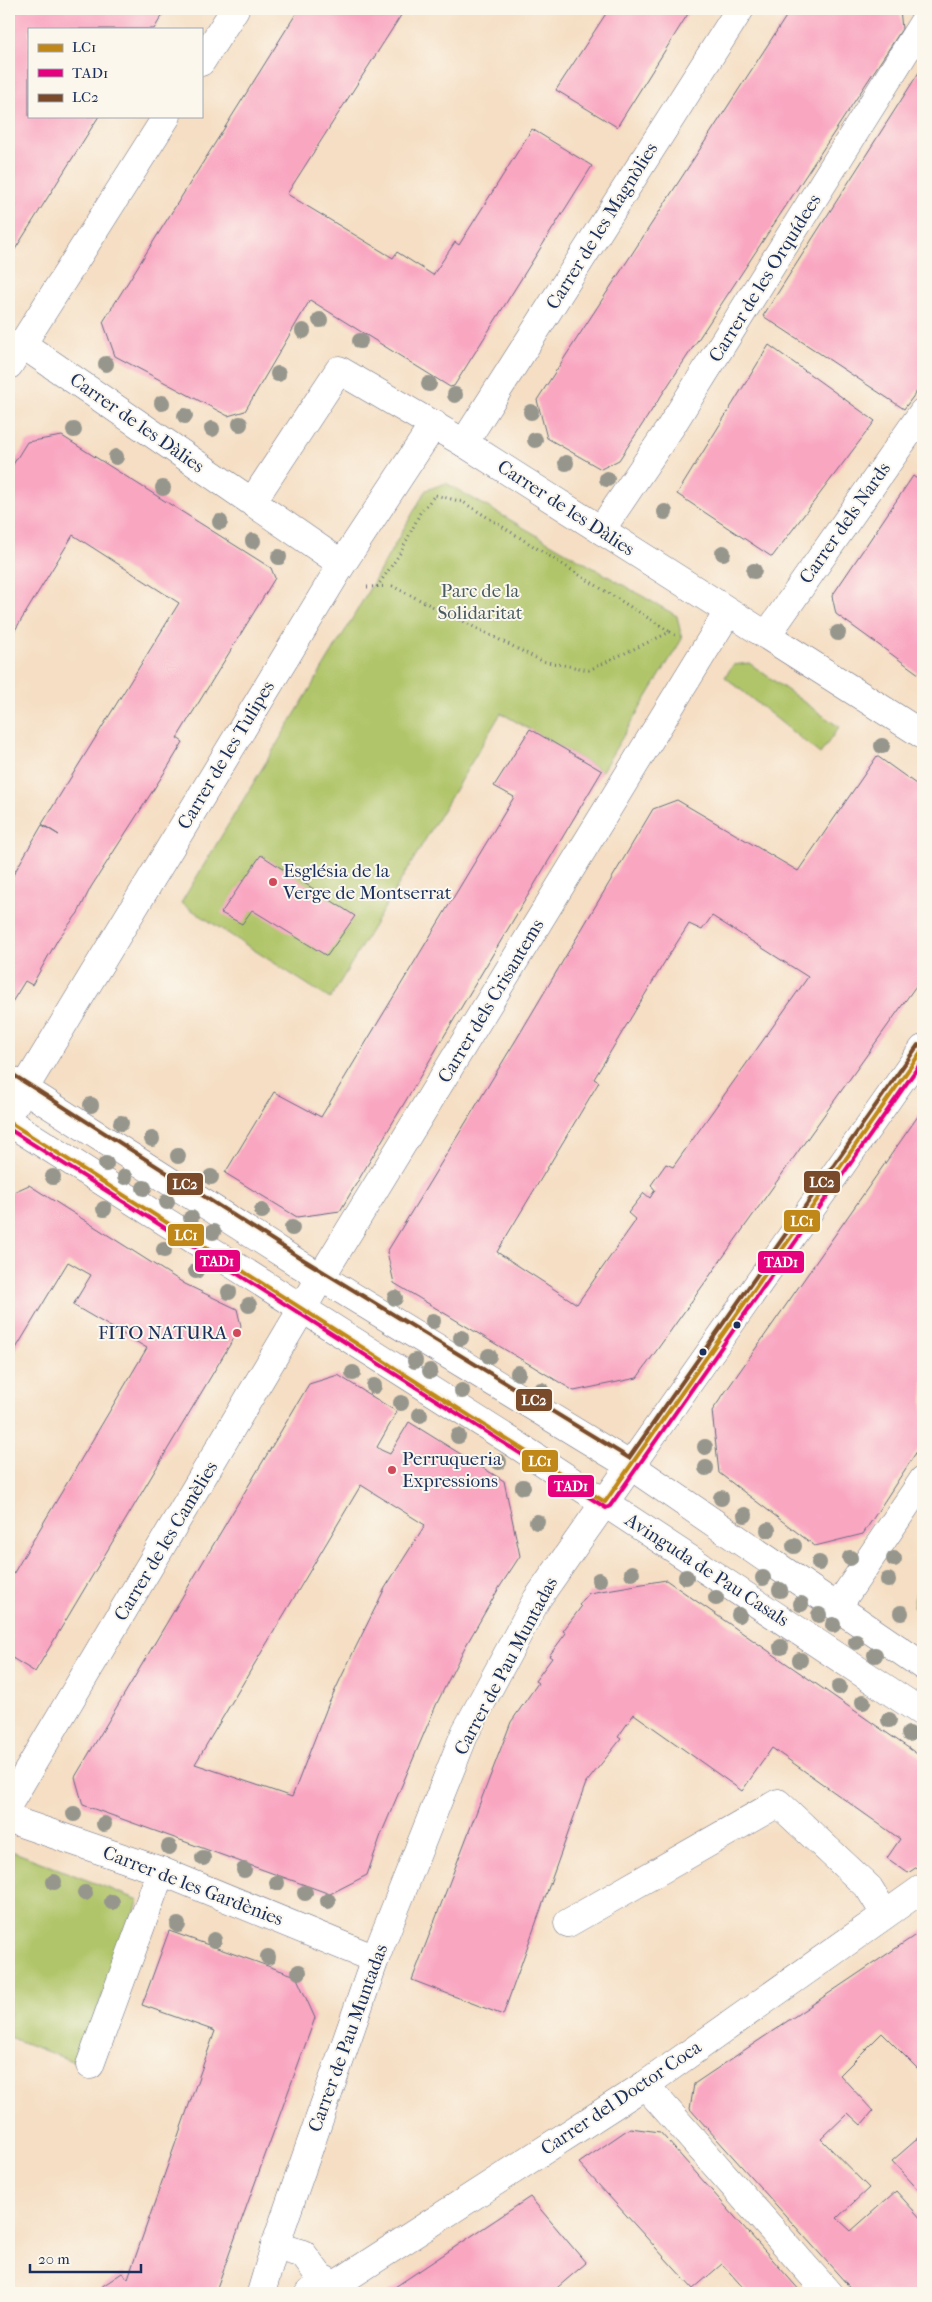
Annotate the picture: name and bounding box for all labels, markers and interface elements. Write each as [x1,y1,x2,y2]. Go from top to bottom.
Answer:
legend [28,28,202,118]
text: LC1 [72,38,96,56]
text: TAD1 [72,64,108,82]
text: LC2 [72,88,99,106]
street label: Carrer de les Magnòlies [542,139,662,313]
street label: Carrer de les Orquídees [704,190,826,366]
street label: Carrer de les Dàlies [66,368,208,478]
street label: Carrer de les Dàlies [493,455,639,561]
street label: Carrer dels Nards [795,458,895,588]
park label: Parc de la Solidaritat [437,580,523,624]
street label: Carrer de les Tulipes [173,677,279,833]
place label: Església de la Verge de Montserrat [282,860,452,904]
marker: Església de la Verge de Montserrat [267,876,279,888]
street label: Carrer dels Crisantems [433,915,549,1087]
line badge: LC2 [803,1170,841,1194]
line badge: LC2 [166,1172,204,1196]
text: LC2 [809,1174,835,1191]
text: LC2 [172,1176,198,1193]
line badge: LC1 [783,1209,821,1233]
text: LC1 [791,1213,813,1230]
line badge: LC1 [167,1223,205,1247]
text: LC1 [175,1227,197,1244]
line badge: TAD1 [194,1249,241,1273]
line badge: TAD1 [757,1250,805,1274]
text: TAD1 [199,1253,234,1270]
text: TAD1 [763,1254,798,1271]
unlabelled marker [732,1320,742,1330]
place label: FITO NATURA [98,1322,228,1344]
marker: FITO NATURA [231,1327,243,1339]
unlabelled marker [698,1347,708,1357]
line badge: LC2 [515,1388,553,1412]
text: LC2 [521,1392,547,1409]
place label: Perruqueria Expressions [402,1448,502,1492]
line badge: LC1 [521,1449,559,1473]
text: LC1 [529,1453,551,1470]
street label: Carrer de les Camèlies [110,1457,222,1625]
marker: Perruqueria Expressions [386,1464,398,1476]
line badge: TAD1 [547,1474,595,1498]
text: TAD1 [553,1478,588,1495]
street label: Avinguda de Pau Casals [620,1508,793,1631]
street label: Carrer de Pau Muntadas [450,1573,562,1759]
street label: Carrer de les Gardènies [100,1841,286,1931]
street label: Carrer de Pau Muntadas [304,1941,392,2135]
street label: Carrer del Doctor Coca [537,2036,706,2160]
scale bar [30,2242,141,2274]
text: 20 m [38,2250,70,2268]

